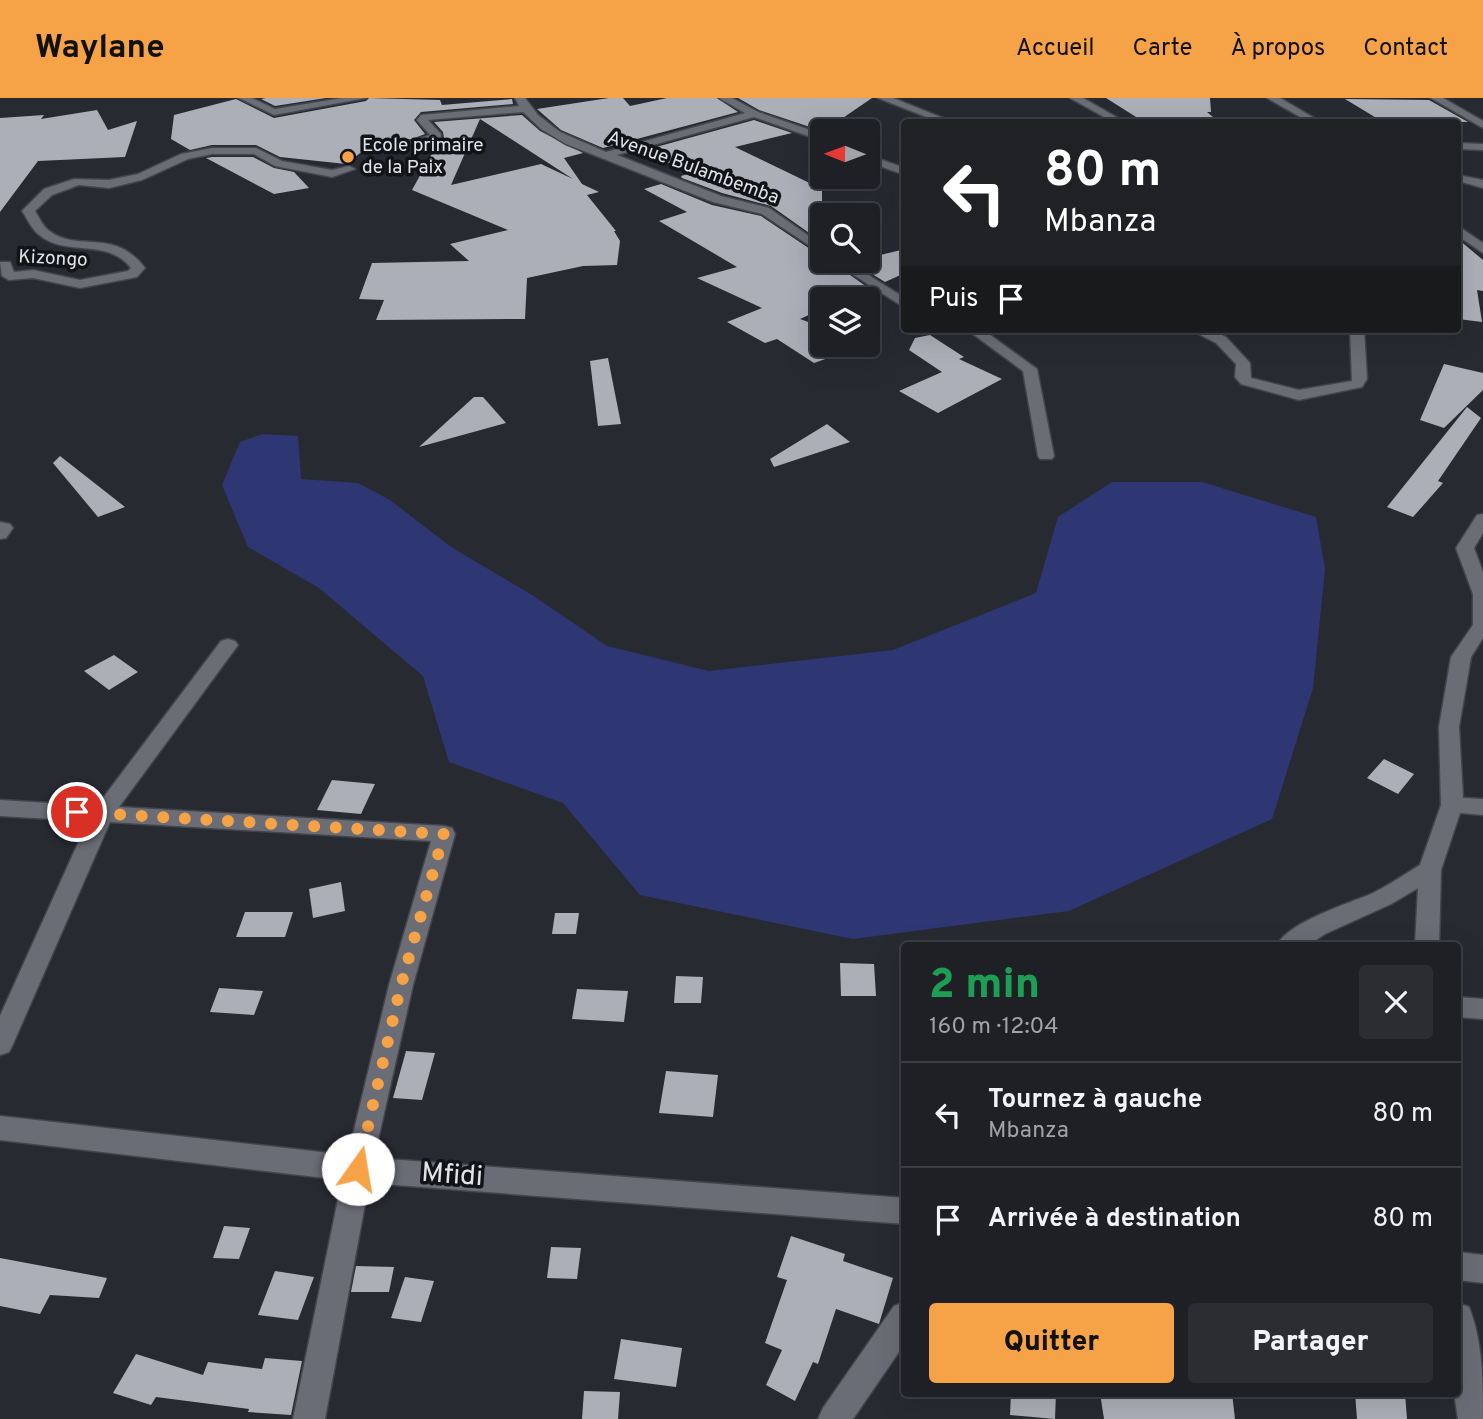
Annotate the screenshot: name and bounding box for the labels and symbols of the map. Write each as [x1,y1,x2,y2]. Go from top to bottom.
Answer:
north arrow [810,119,880,189]
street label: Avenue Bulambemba [604,126,782,210]
place label: Ecole primaire de la Paix [362,134,484,180]
marker: Ecole primaire de la Paix [340,149,356,165]
street label: Kizongo [18,245,88,273]
pin [47,782,107,842]
position arrow [321,1132,395,1206]
street label: Mfidi [420,1156,484,1196]

